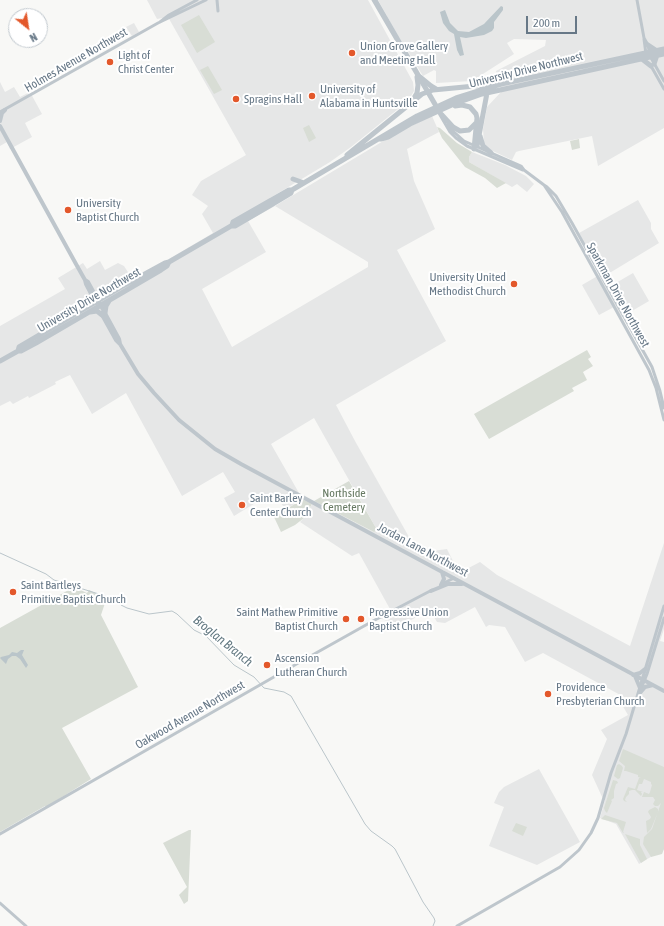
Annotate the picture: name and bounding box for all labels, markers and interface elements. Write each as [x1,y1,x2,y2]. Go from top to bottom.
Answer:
north arrow [8,8,48,48]
scale bar [528,8,579,34]
text: 200 m [533,16,560,30]
street label: Holmes Avenue Northwest [22,25,130,95]
place label: Union Grove Gallery and Meeting Hall [360,39,448,67]
place label: Light of Christ Center [118,48,174,76]
marker: Union Grove Gallery and Meeting Hall [347,48,357,58]
street label: University Drive Northwest [467,49,585,91]
marker: Light of Christ Center [105,57,115,67]
place label: University of Alabama in Huntsville [320,82,418,110]
marker: University of Alabama in Huntsville [307,91,317,101]
place label: Spragins Hall [244,92,302,106]
marker: Spragins Hall [231,94,241,104]
place label: University Baptist Church [76,196,139,224]
marker: University Baptist Church [63,205,73,215]
street label: Sparkman Drive Northwest [583,240,653,350]
street label: University Drive Northwest [35,265,143,335]
place label: University United Methodist Church [429,270,506,298]
marker: University United Methodist Church [509,279,519,289]
park label: Northside Cemetery [322,486,366,514]
place label: Saint Barley Center Church [250,491,311,519]
marker: Saint Barley Center Church [237,500,247,510]
street label: Jordan Lane Northwest [375,520,471,580]
place label: Saint Bartleys Primitive Baptist Church [21,578,126,606]
marker: Saint Bartleys Primitive Baptist Church [8,587,18,597]
place label: Saint Mathew Primitive Baptist Church [237,605,338,633]
place label: Progressive Union Baptist Church [369,605,448,633]
water label: Broglan Branch [190,612,256,670]
marker: Saint Mathew Primitive Baptist Church [341,614,351,624]
marker: Progressive Union Baptist Church [356,614,366,624]
place label: Ascension Lutheran Church [275,651,347,679]
marker: Ascension Lutheran Church [262,660,272,670]
street label: Oakwood Avenue Northwest [133,678,247,752]
place label: Providence Presbyterian Church [556,680,645,708]
marker: Providence Presbyterian Church [543,689,553,699]

